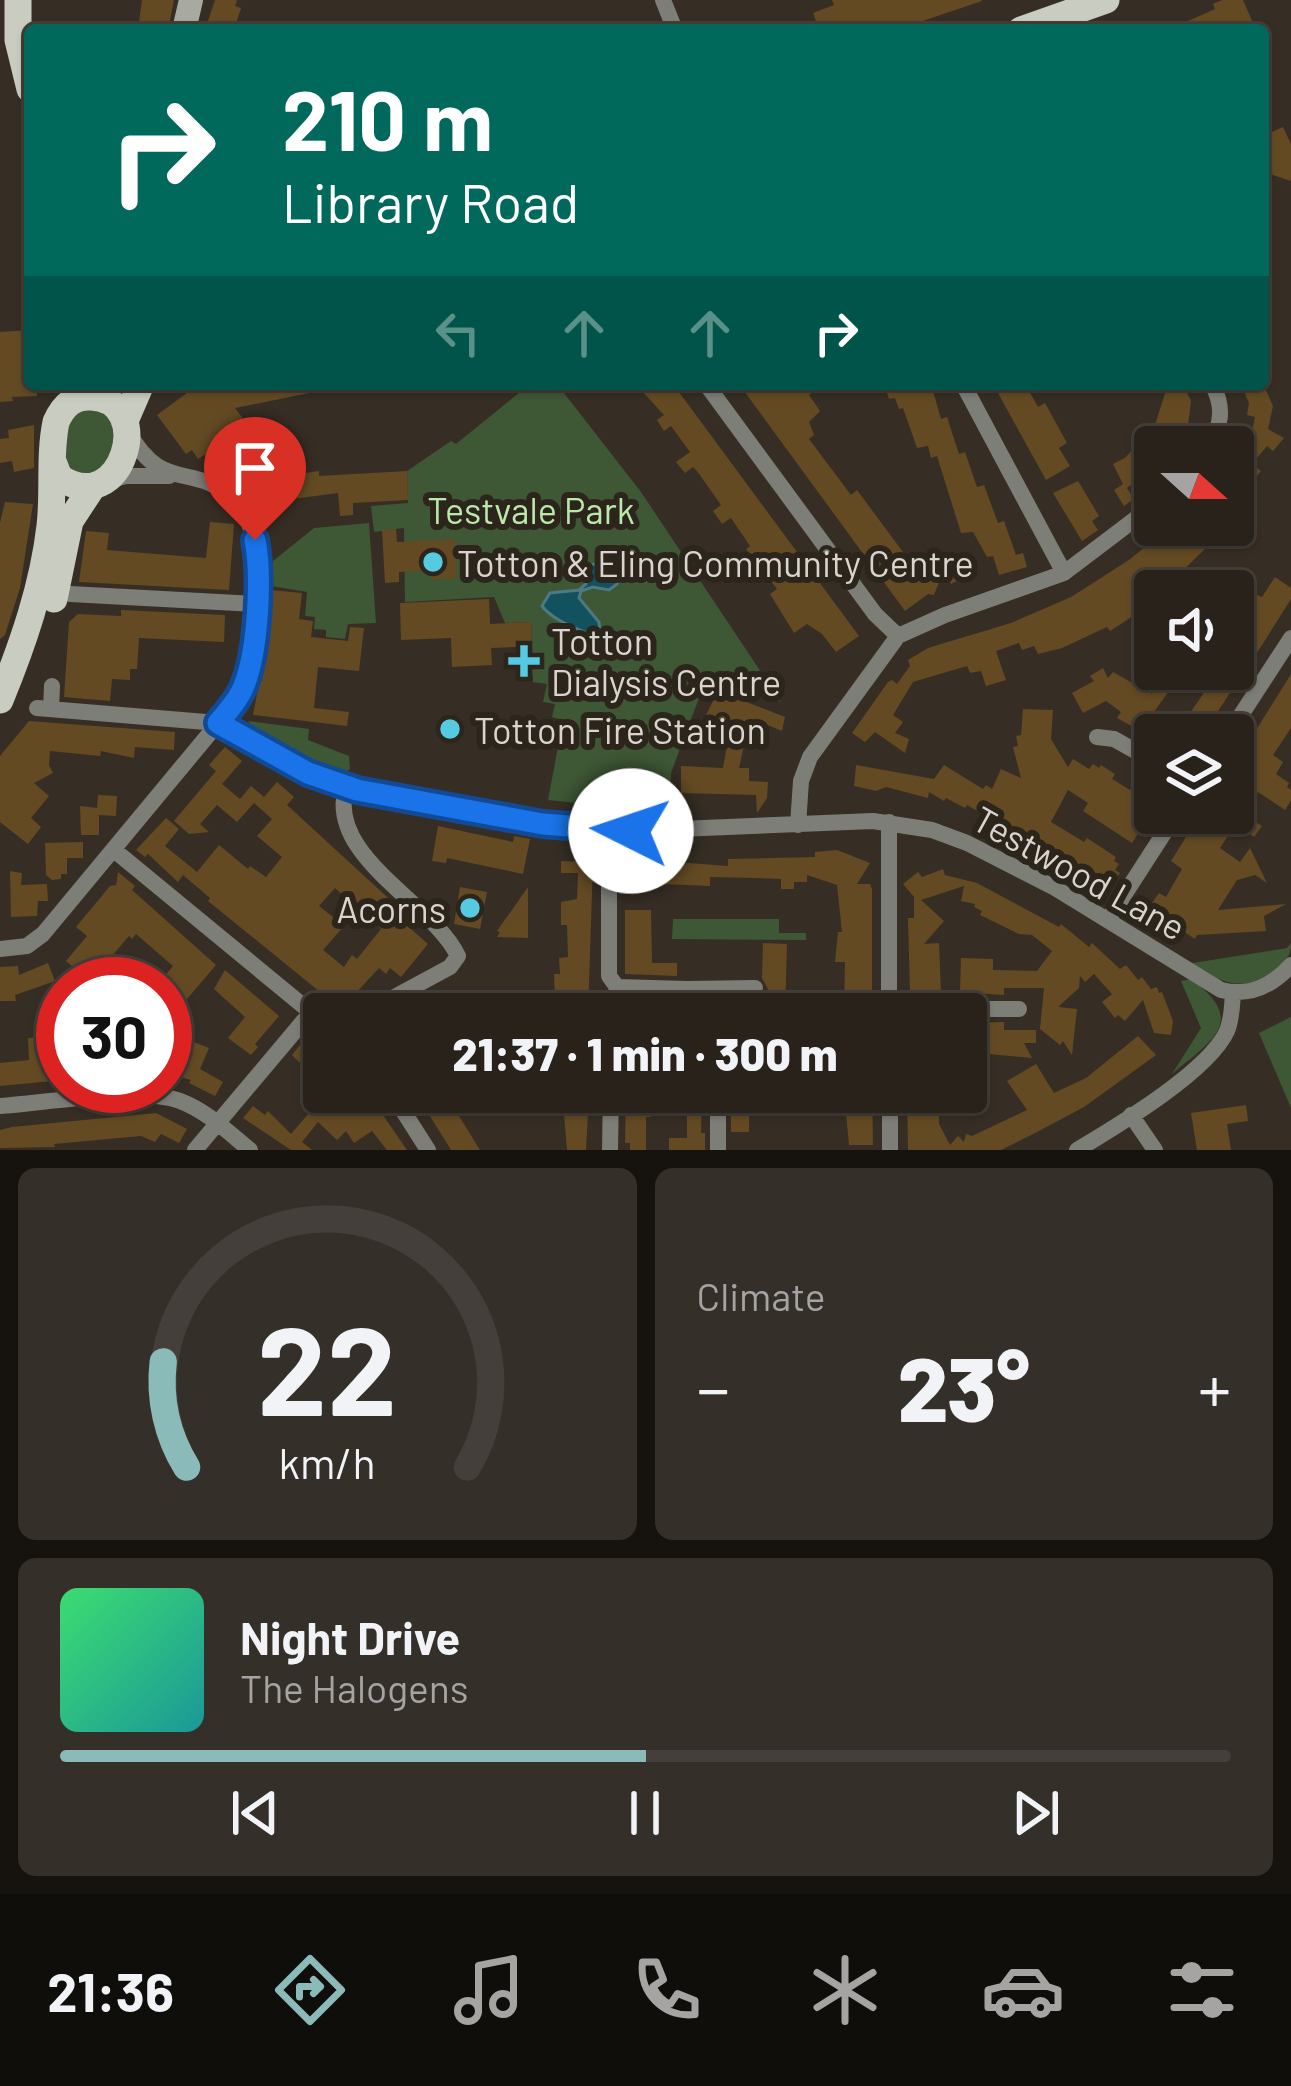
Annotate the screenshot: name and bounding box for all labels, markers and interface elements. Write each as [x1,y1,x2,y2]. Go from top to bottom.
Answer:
text: 210 m [282,67,493,168]
icon: right [84,72,240,228]
text: Library Road [282,169,579,234]
icon: left [425,300,491,366]
icon: ahead [551,300,617,366]
icon: ahead [677,300,743,366]
icon: right [803,300,869,366]
pin [204,417,306,540]
north arrow [1134,426,1254,546]
map controls [1134,426,1254,834]
icon: arrive [222,435,288,501]
park label: Testvale Park [427,488,635,531]
place label: Totton & Eling Community Centre [457,541,974,584]
marker: Totton & Eling Community Centre [420,549,446,575]
button: sound [1134,570,1254,690]
place label: Totton Dialysis Centre [551,619,781,703]
marker: Totton Dialysis Centre [508,645,540,677]
place label: Totton Fire Station [474,708,766,751]
button: layers [1134,714,1254,834]
marker: Totton Fire Station [437,716,463,742]
position arrow [568,768,694,894]
street label: Testwood Lane [966,796,1194,948]
place label: Acorns [337,887,446,930]
marker: Acorns [457,895,483,921]
speed limit sign: 30 [36,957,192,1113]
text: 21:37 · 1 min · 300 m [452,1026,838,1080]
text: Climate [697,1272,826,1319]
text: 22 [257,1291,397,1441]
text: 23° [897,1332,1030,1440]
text: − [697,1347,730,1426]
text: + [1198,1347,1231,1426]
text: km/h [279,1436,376,1488]
text: Night Drive [240,1610,460,1664]
text: The Halogens [240,1664,469,1711]
icon: previous [222,1780,288,1846]
icon: pause [612,1780,678,1846]
icon: next [1003,1780,1069,1846]
icon: directions [268,1948,352,2032]
icon: music [447,1948,531,2032]
icon: phone [625,1948,709,2032]
icon: climate [803,1948,887,2032]
icon: car [981,1948,1065,2032]
icon: filters [1160,1948,1244,2032]
text: 21:36 [47,1958,174,2023]

